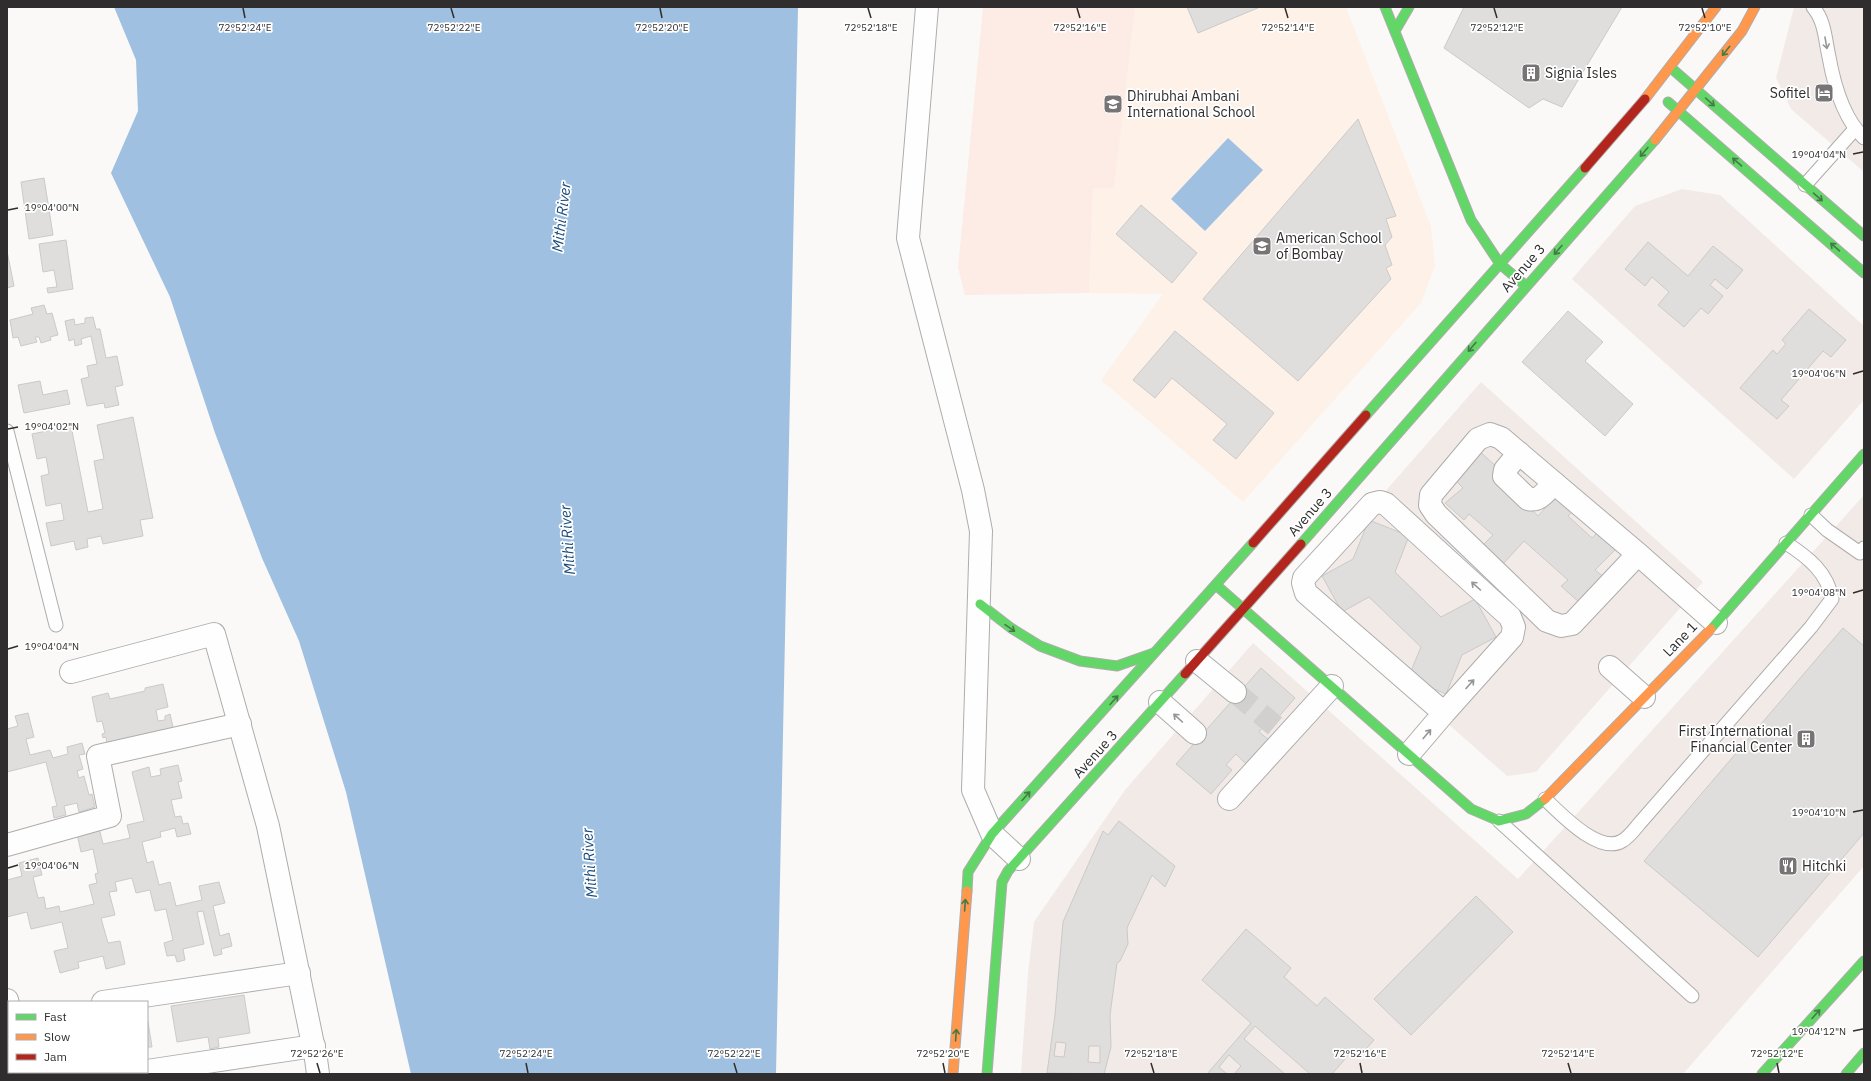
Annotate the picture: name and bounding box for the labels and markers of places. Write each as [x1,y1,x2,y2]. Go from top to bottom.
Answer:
building icon: Signia Isles [1520,62,1542,84]
place label: Signia Isles [1545,64,1617,82]
hotel icon: Sofitel [1813,82,1835,104]
place label: Sofitel [1770,84,1810,102]
place label: Dhirubhai Ambani International School [1127,87,1255,121]
school or university icon: Dhirubhai Ambani International School [1102,93,1124,115]
place label: American School of Bombay [1276,229,1382,263]
school or university icon: American School of Bombay [1251,235,1273,257]
place label: First International Financial Center [1678,722,1792,756]
building icon: First International Financial Center [1795,728,1817,750]
restaurant icon: Hitchki [1777,855,1799,877]
place label: Hitchki [1802,857,1846,875]

